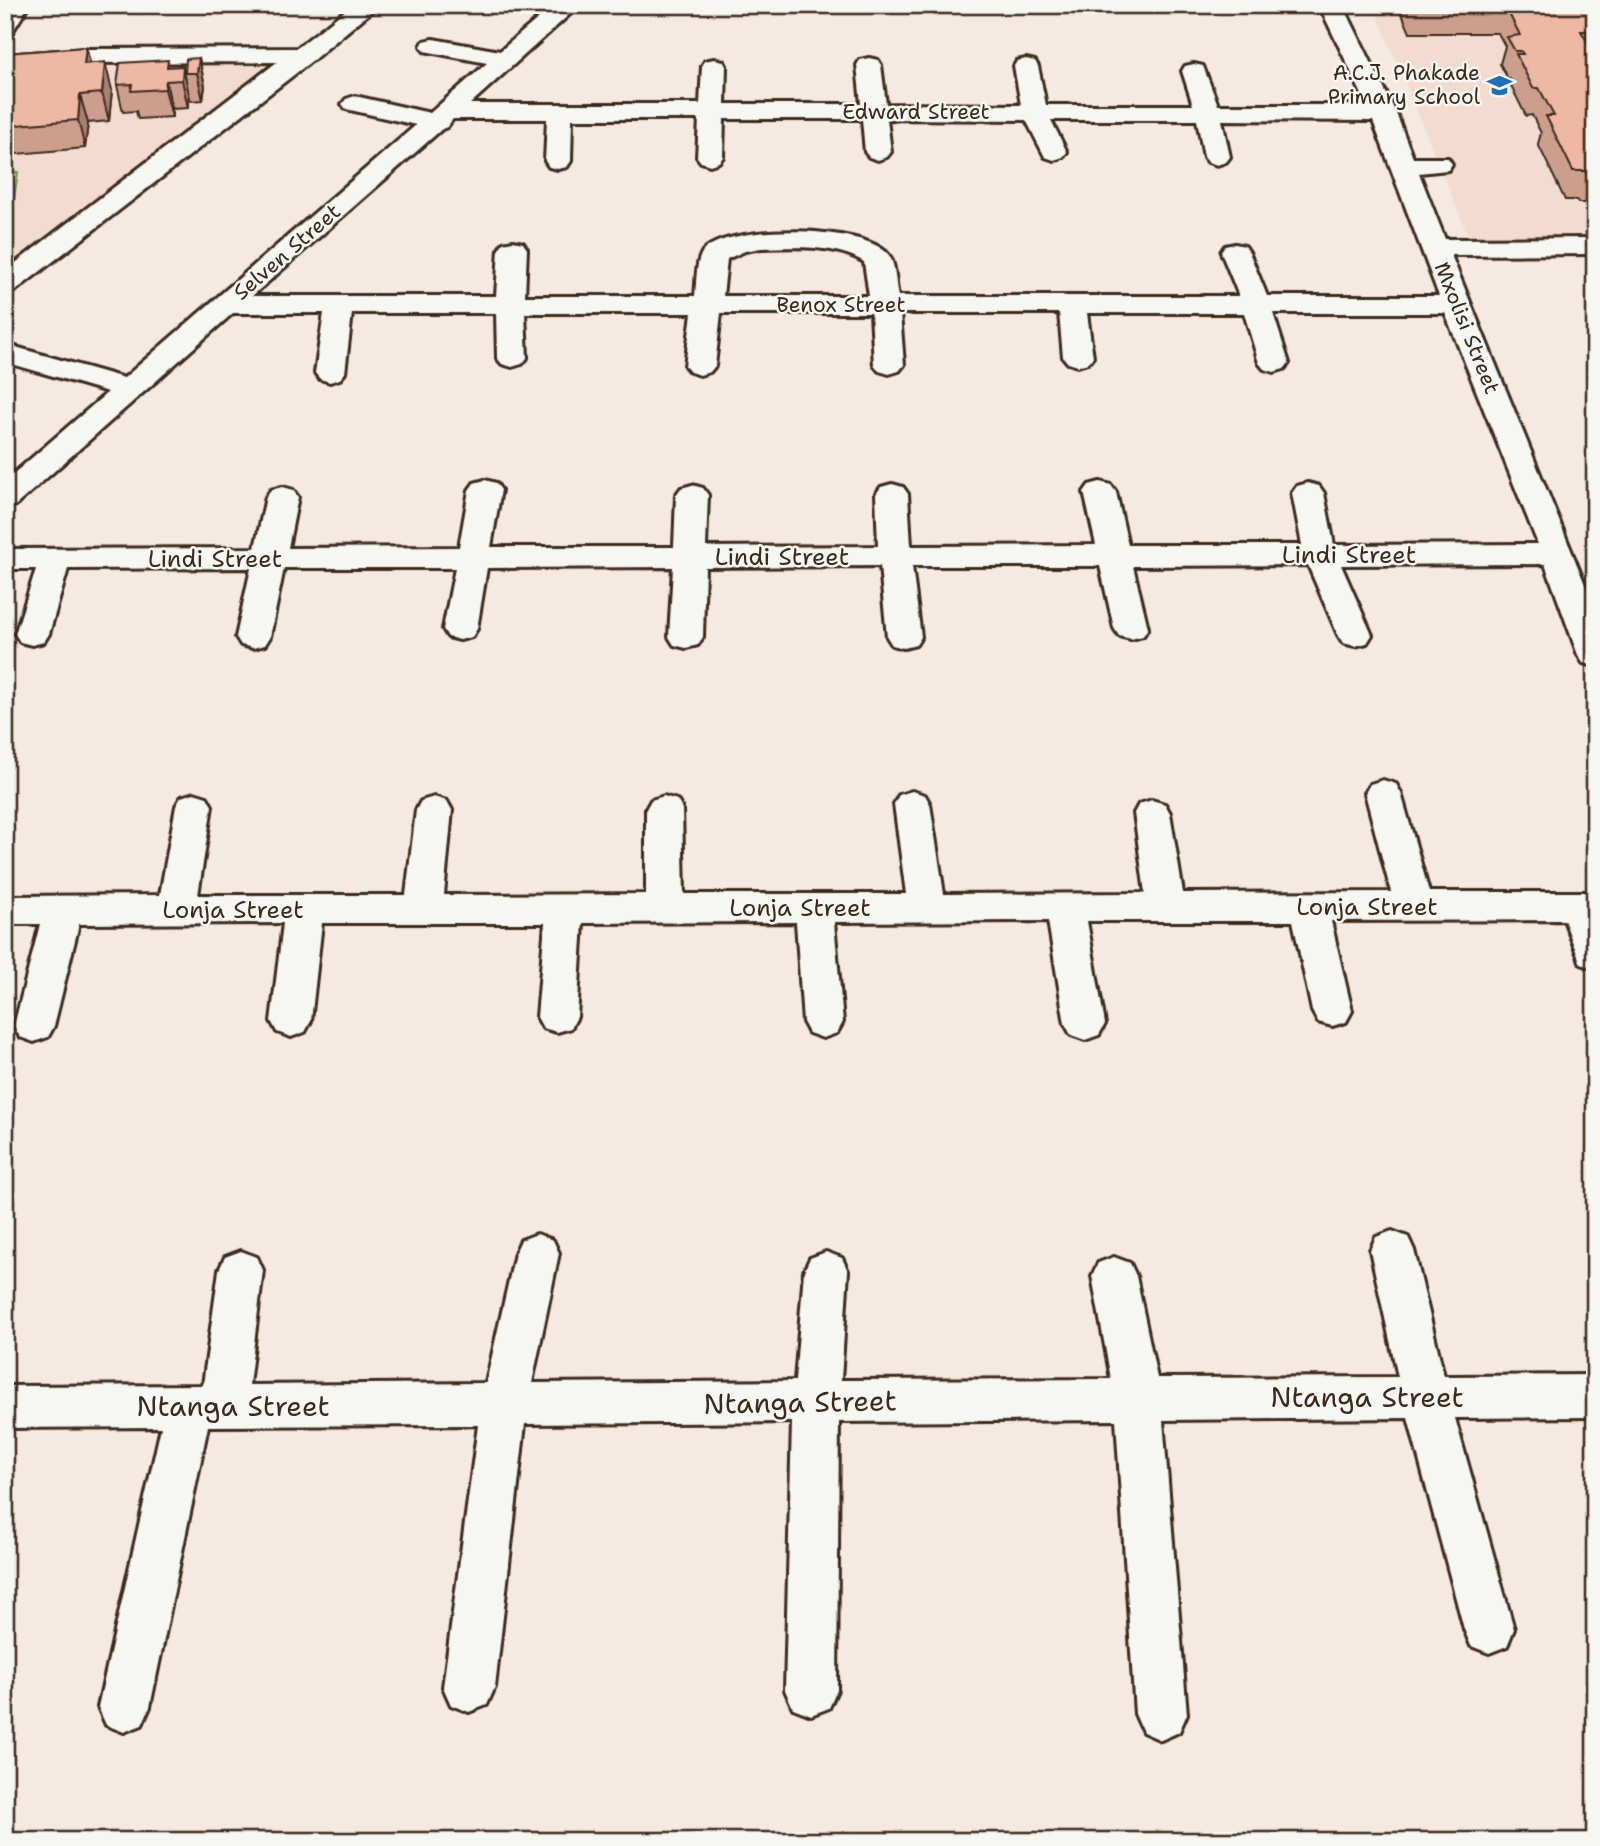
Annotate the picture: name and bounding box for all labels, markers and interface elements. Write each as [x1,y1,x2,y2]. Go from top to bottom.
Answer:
place label: A.C.J. Phakade Primary School [1328,59,1481,111]
school or university icon: A.C.J. Phakade Primary School [1486,71,1514,99]
street label: Edward Street [842,98,990,126]
street label: Selven Street [227,198,347,306]
street label: Mxolisi Street [1428,258,1506,398]
street label: Benox Street [776,291,906,319]
street label: Lindi Street [1282,539,1416,571]
street label: Lindi Street [715,541,849,573]
street label: Lindi Street [148,543,282,575]
street label: Lonja Street [1296,891,1438,923]
street label: Lonja Street [729,892,871,924]
street label: Lonja Street [162,894,304,926]
street label: Ntanga Street [1270,1378,1464,1416]
street label: Ntanga Street [703,1381,897,1423]
street label: Ntanga Street [136,1387,330,1425]

